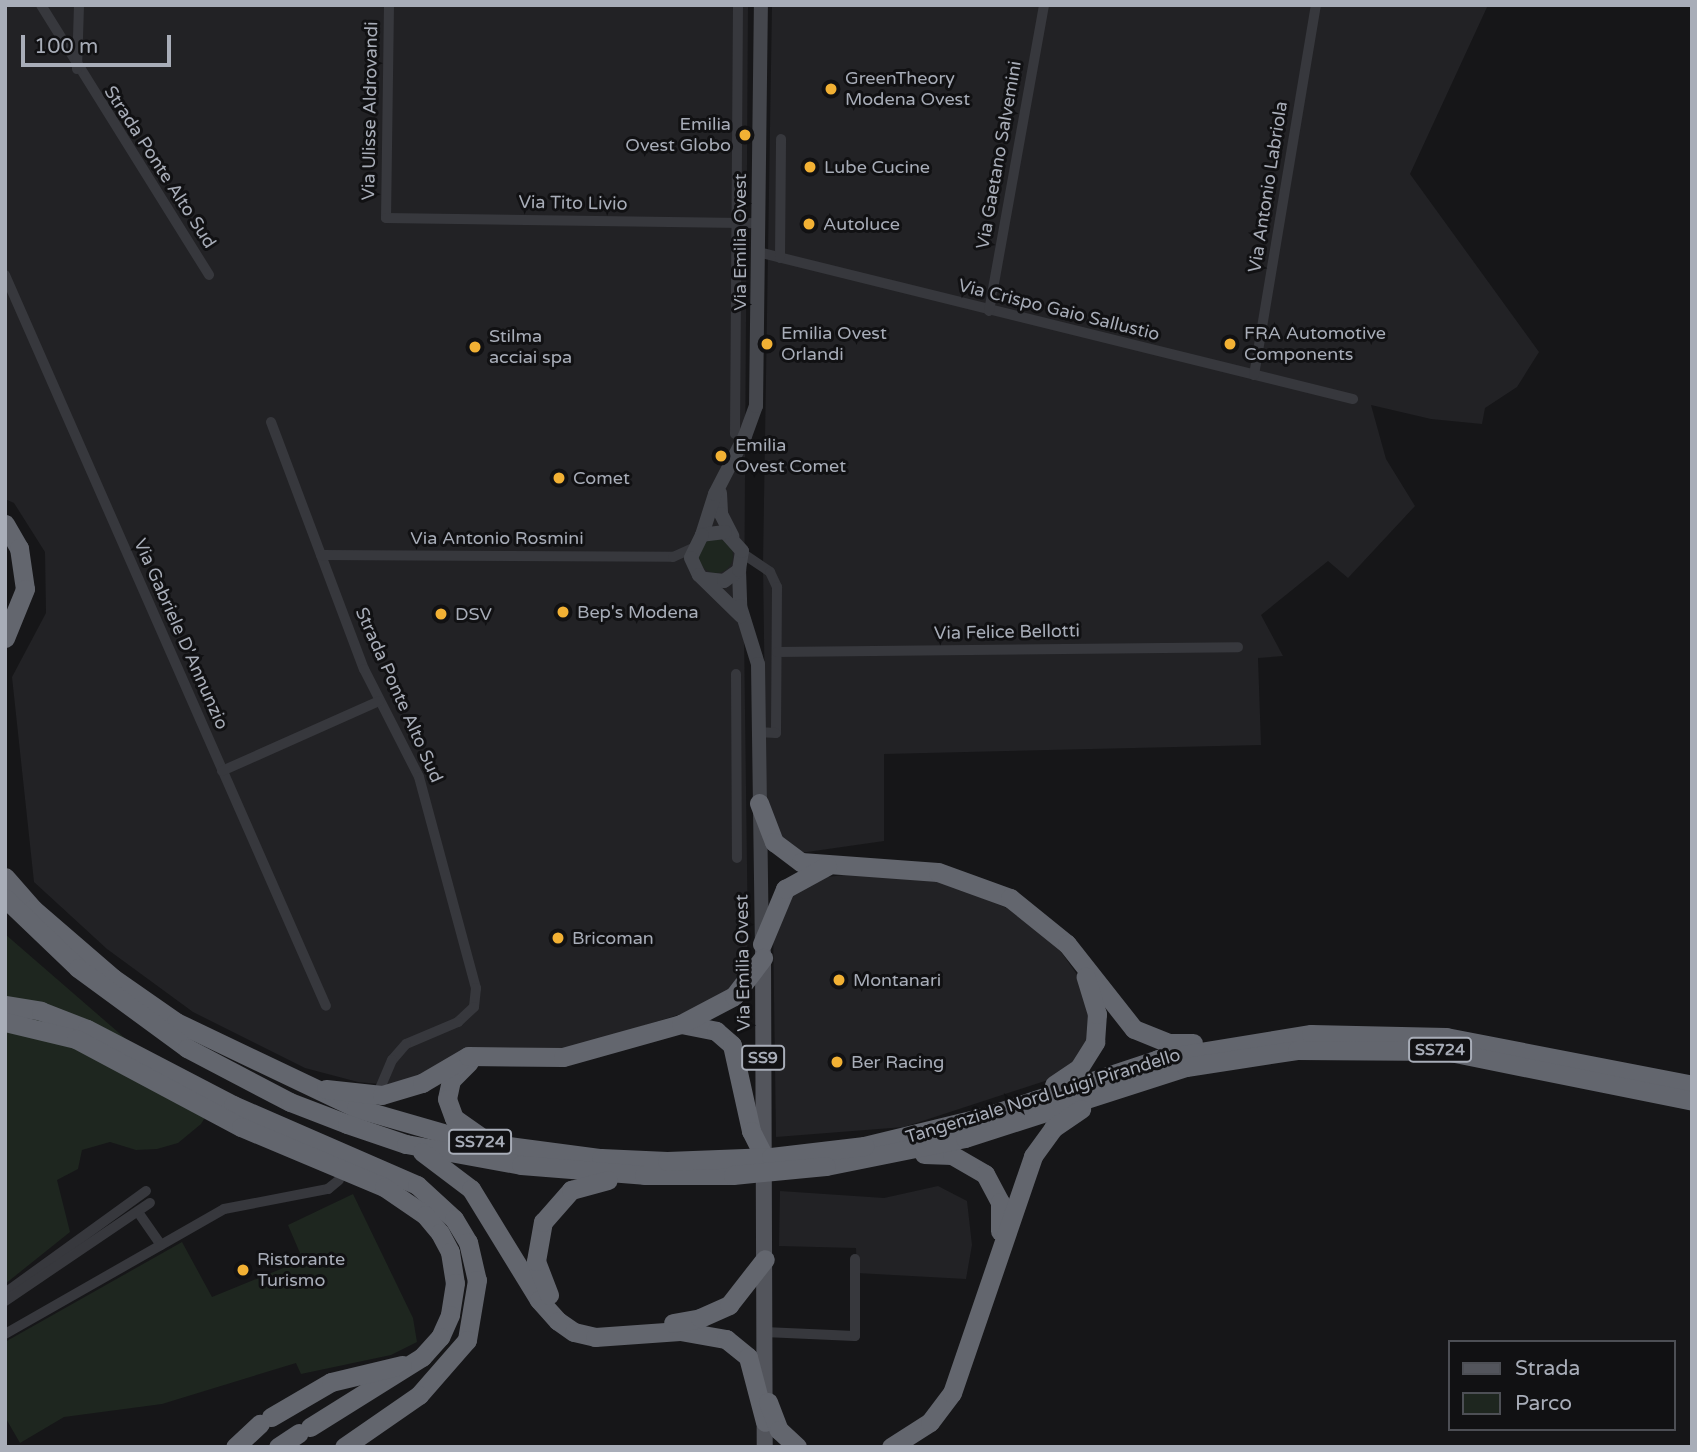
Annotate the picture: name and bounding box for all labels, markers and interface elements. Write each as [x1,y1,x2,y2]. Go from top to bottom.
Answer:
scale bar [24,21,175,65]
street label: Via Ulisse Aldrovandi [358,21,382,201]
text: 100 m [34,34,98,59]
street label: Via Gaetano Salvemini [972,59,1026,251]
place label: GreenTheory Modena Ovest [845,68,970,110]
marker: GreenTheory Modena Ovest [823,81,839,97]
street label: Strada Ponte Alto Sud [99,82,221,252]
street label: Via Antonio Labriola [1244,100,1292,274]
place label: Emilia Ovest Globo [625,114,731,156]
marker: Emilia Ovest Globo [737,127,753,143]
place label: Lube Cucine [824,156,930,178]
marker: Lube Cucine [802,159,818,175]
street label: Via Emilia Ovest [729,173,751,311]
street label: Via Tito Livio [518,191,628,215]
place label: Autoluce [823,213,900,235]
marker: Autoluce [801,216,817,232]
street label: Via Crispo Gaio Sallustio [956,275,1162,345]
place label: Emilia Ovest Orlandi [781,323,887,366]
place label: FRA Automotive Components [1244,323,1386,366]
place label: Stilma acciai spa [489,326,572,368]
marker: Emilia Ovest Orlandi [759,336,775,352]
marker: FRA Automotive Components [1222,336,1238,352]
marker: Stilma acciai spa [467,339,483,355]
place label: Emilia Ovest Comet [735,435,846,478]
marker: Emilia Ovest Comet [713,448,729,464]
place label: Comet [573,467,630,489]
marker: Comet [551,470,567,486]
street label: Via Antonio Rosmini [410,527,584,549]
street label: Via Gabriele D'Annunzio [129,535,233,733]
place label: Bep's Modena [577,601,699,623]
place label: DSV [455,603,492,625]
street label: Strada Ponte Alto Sud [351,604,447,786]
marker: Bep's Modena [555,604,571,620]
marker: DSV [433,606,449,622]
street label: Via Felice Bellotti [934,620,1080,644]
street label: Via Emilia Ovest [731,894,755,1032]
place label: Bricoman [572,927,654,949]
marker: Bricoman [550,930,566,946]
place label: Montanari [853,969,941,991]
marker: Montanari [831,972,847,988]
road number: SS724 [1407,1038,1473,1062]
street label: Tangenziale Nord Luigi Pirandello [903,1044,1183,1148]
road number: SS9 [740,1046,786,1070]
place label: Ber Racing [851,1051,944,1073]
marker: Ber Racing [829,1054,845,1070]
road number: SS724 [447,1130,513,1154]
place label: Ristorante Turismo [257,1249,345,1292]
marker: Ristorante Turismo [235,1262,251,1278]
legend [1448,1340,1676,1431]
text: Strada [1515,1356,1580,1381]
text: Parco [1515,1391,1572,1416]

